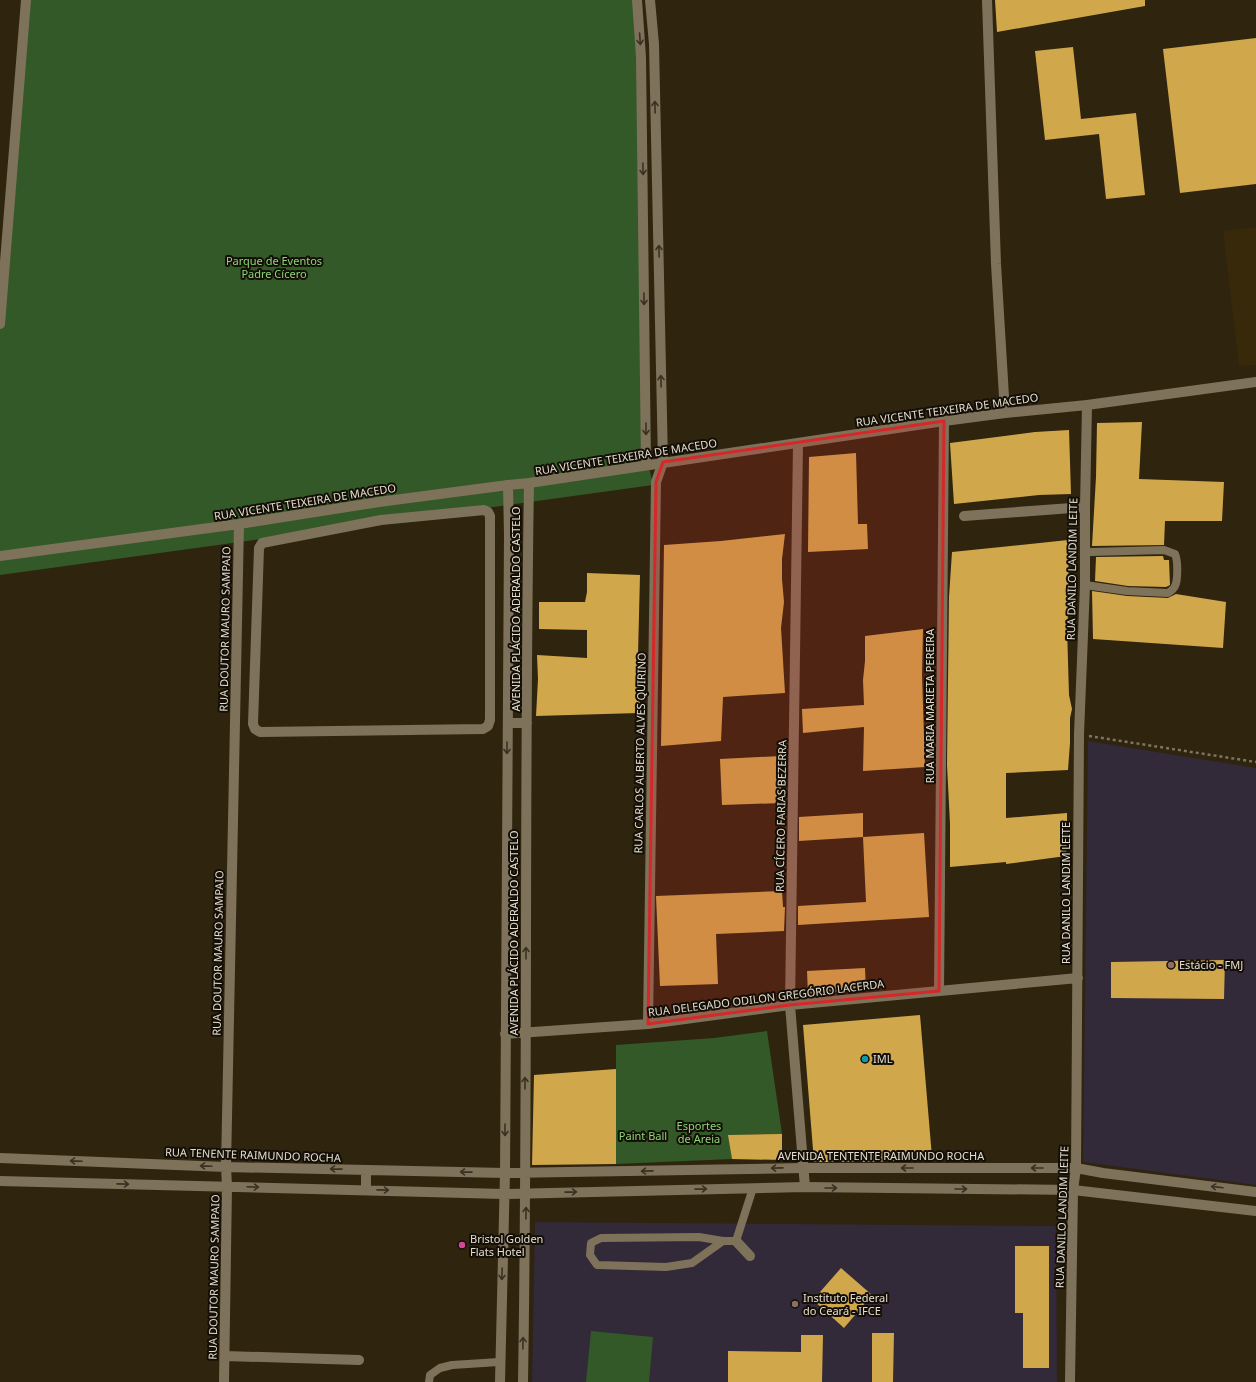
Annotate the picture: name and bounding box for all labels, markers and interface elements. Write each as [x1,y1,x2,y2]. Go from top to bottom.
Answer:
one-way arrow [636,32,643,45]
one-way arrow [651,101,659,114]
one-way arrow [639,162,647,175]
one-way arrow [655,245,662,258]
park label: Parque de Eventos Padre Cícero [226,253,322,281]
one-way arrow [641,292,648,305]
one-way arrow [657,375,665,388]
street label: RUA VICENTE TEIXEIRA DE MACEDO [855,389,1039,430]
one-way arrow [642,422,650,435]
street label: RUA VICENTE TEIXEIRA DE MACEDO [534,435,718,478]
street label: RUA VICENTE TEIXEIRA DE MACEDO [213,480,397,523]
street label: RUA DANILO LANDIM LEITE [1063,498,1080,640]
street label: AVENIDA PLÁCIDO ADERALDO CASTELO [508,506,523,712]
street label: RUA DOUTOR MAURO SAMPAIO [216,546,233,712]
street label: RUA MARIA MARIETA PEREIRA [922,628,937,783]
street label: RUA CARLOS ALBERTO ALVES QUIRINO [630,652,649,854]
street label: RUA CÍCERO FARIAS BEZERRA [772,739,789,892]
one-way arrow [503,741,511,754]
street label: RUA DANILO LANDIM LEITE [1058,822,1073,964]
street label: AVENIDA PLÁCIDO ADERALDO CASTELO [506,830,521,1036]
street label: RUA DOUTOR MAURO SAMPAIO [209,870,226,1036]
one-way arrow [522,947,529,960]
place label: Estácio - FMJ [1179,957,1243,972]
marker: Estácio - FMJ [1166,960,1176,970]
street label: RUA DELEGADO ODILON GREGÓRIO LACERDA [647,975,886,1019]
place label: IML [873,1051,893,1066]
marker: IML [860,1054,870,1064]
one-way arrow [521,1077,529,1090]
park label: Esportes de Areia [677,1118,721,1146]
one-way arrow [501,1123,509,1136]
park label: Paint Ball [619,1128,667,1143]
street label: RUA TENENTE RAIMUNDO ROCHA [165,1144,342,1165]
street label: RUA DANILO LANDIM LEITE [1052,1146,1071,1288]
street label: AVENIDA TENTENTE RAIMUNDO ROCHA [778,1148,985,1163]
one-way arrow [70,1157,83,1164]
one-way arrow [200,1162,213,1170]
one-way arrow [901,1164,914,1172]
one-way arrow [1031,1164,1044,1172]
one-way arrow [771,1165,784,1172]
one-way arrow [330,1166,343,1173]
one-way arrow [641,1167,654,1175]
one-way arrow [460,1168,473,1176]
one-way arrow [116,1180,129,1188]
one-way arrow [246,1183,259,1191]
one-way arrow [1211,1183,1224,1191]
one-way arrow [824,1184,837,1192]
one-way arrow [954,1185,967,1193]
one-way arrow [694,1186,707,1193]
one-way arrow [376,1187,389,1194]
one-way arrow [564,1188,577,1196]
street label: RUA DOUTOR MAURO SAMPAIO [205,1194,222,1360]
one-way arrow [522,1207,529,1220]
place label: Bristol Golden Flats Hotel [470,1231,543,1259]
marker: Bristol Golden Flats Hotel [457,1240,467,1250]
one-way arrow [498,1267,506,1280]
place label: Instituto Federal do Ceará - IFCE [803,1290,888,1318]
marker: Instituto Federal do Ceará - IFCE [790,1299,800,1309]
one-way arrow [520,1337,527,1350]

